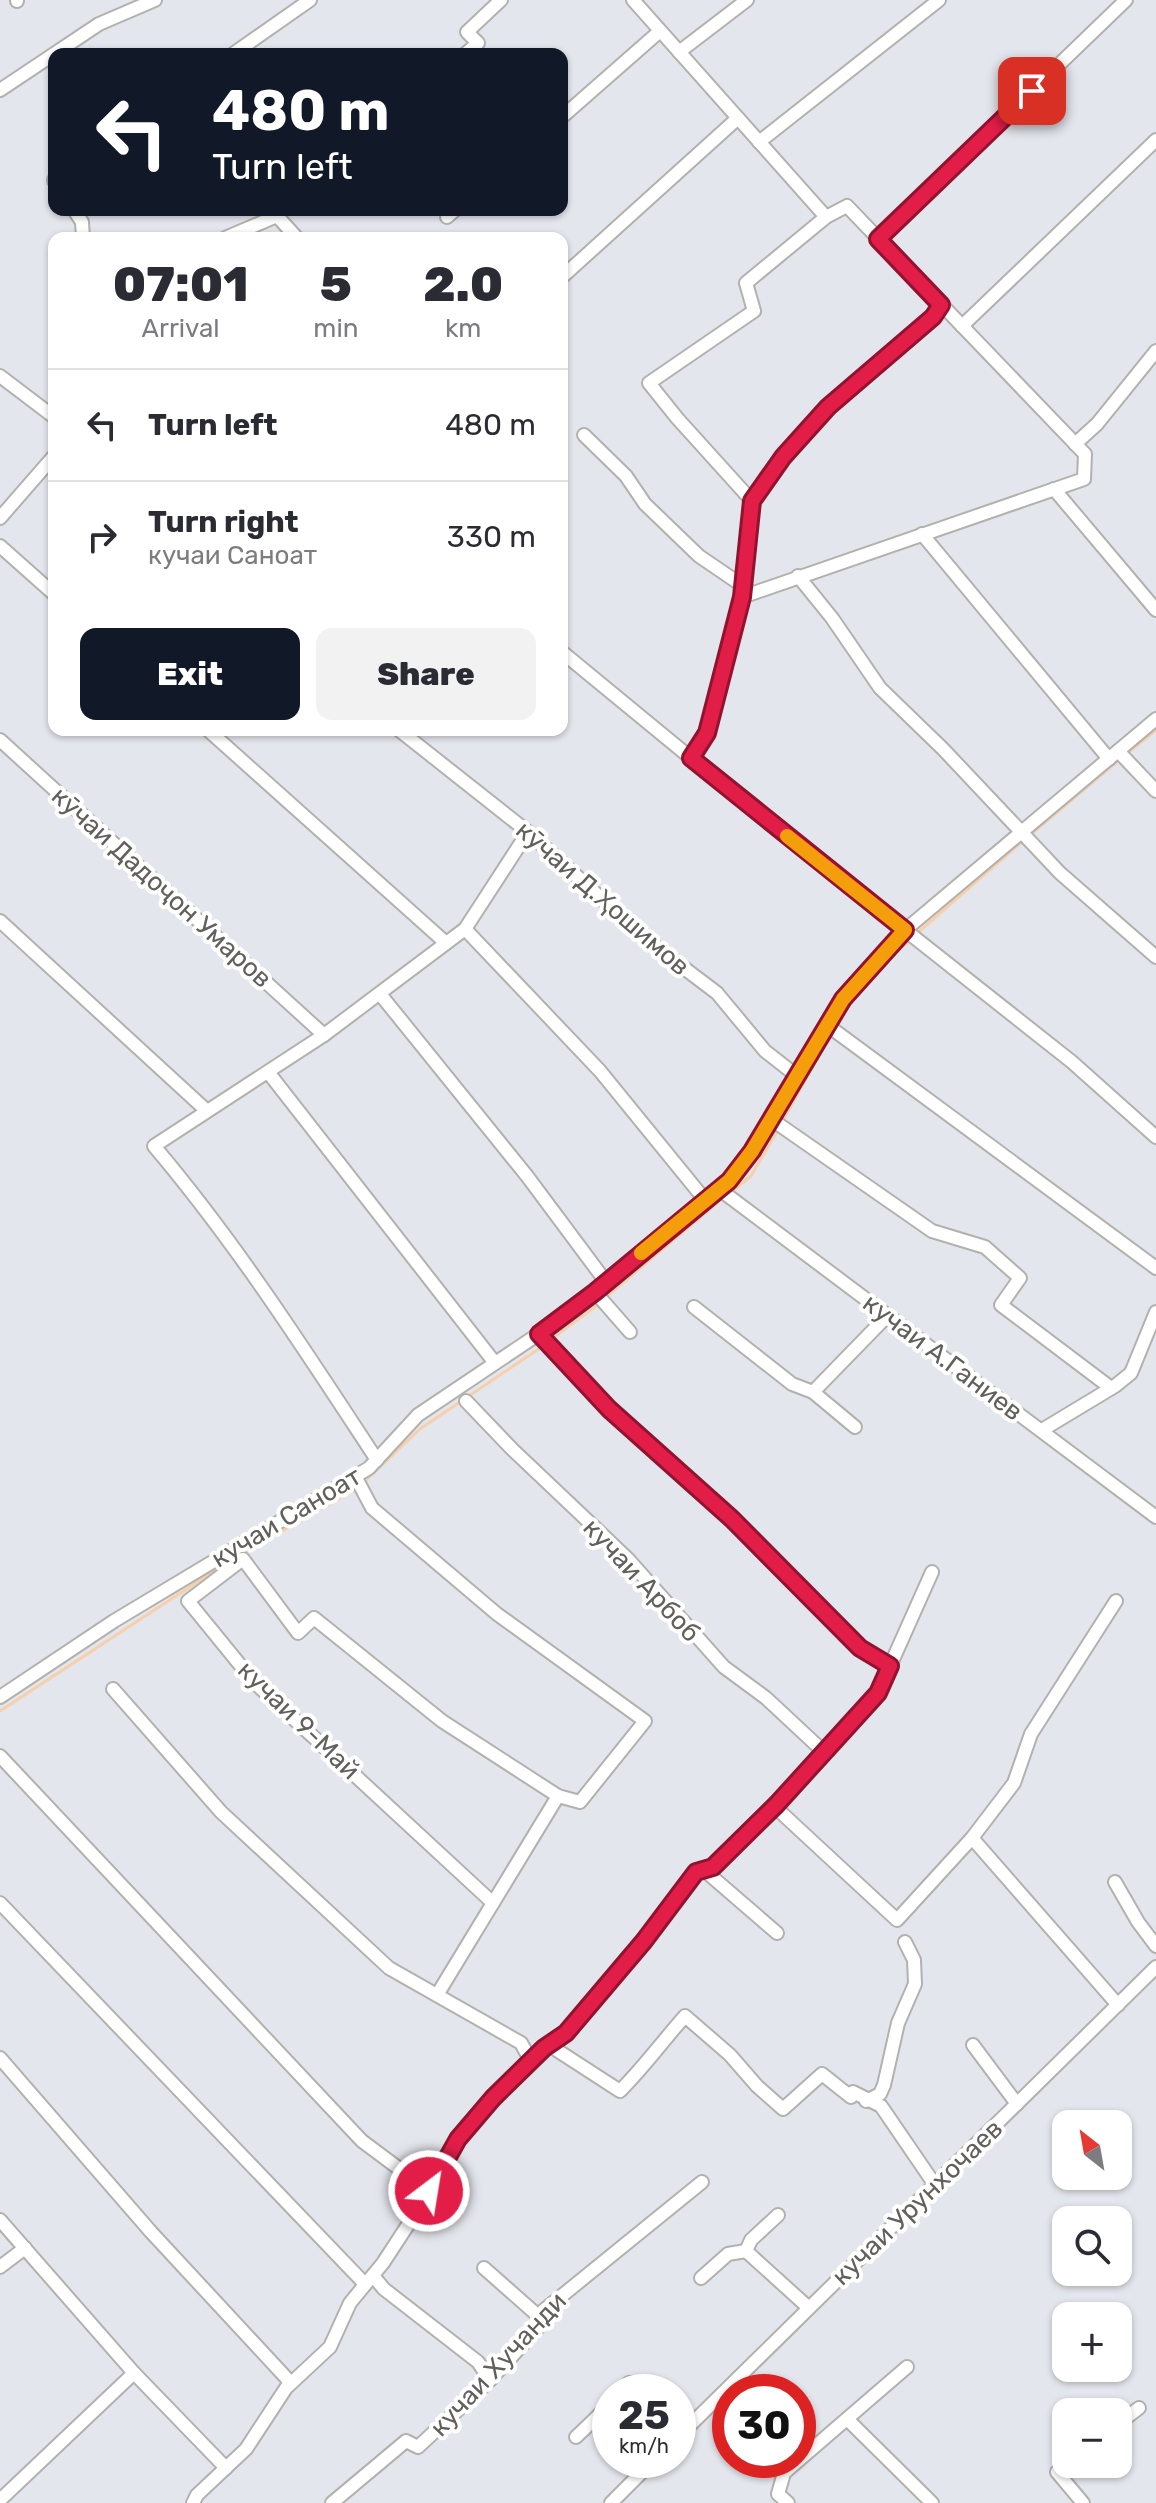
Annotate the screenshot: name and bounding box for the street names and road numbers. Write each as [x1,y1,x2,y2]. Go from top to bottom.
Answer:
street label: кӯчаи Дадоҷон Умаров [45,780,278,994]
street label: кӯчаи Д.Ҳошимов [510,815,696,982]
street label: кучаи А.Ганиев [857,1287,1029,1427]
street label: кучаи Саноат [206,1461,367,1574]
street label: кучаи Арбоб [577,1512,707,1648]
street label: кучаи 9-Май [231,1655,366,1786]
street label: кучаи Урунхочаев [826,2113,1009,2292]
street label: кучаи Хучанди [424,2286,573,2443]

